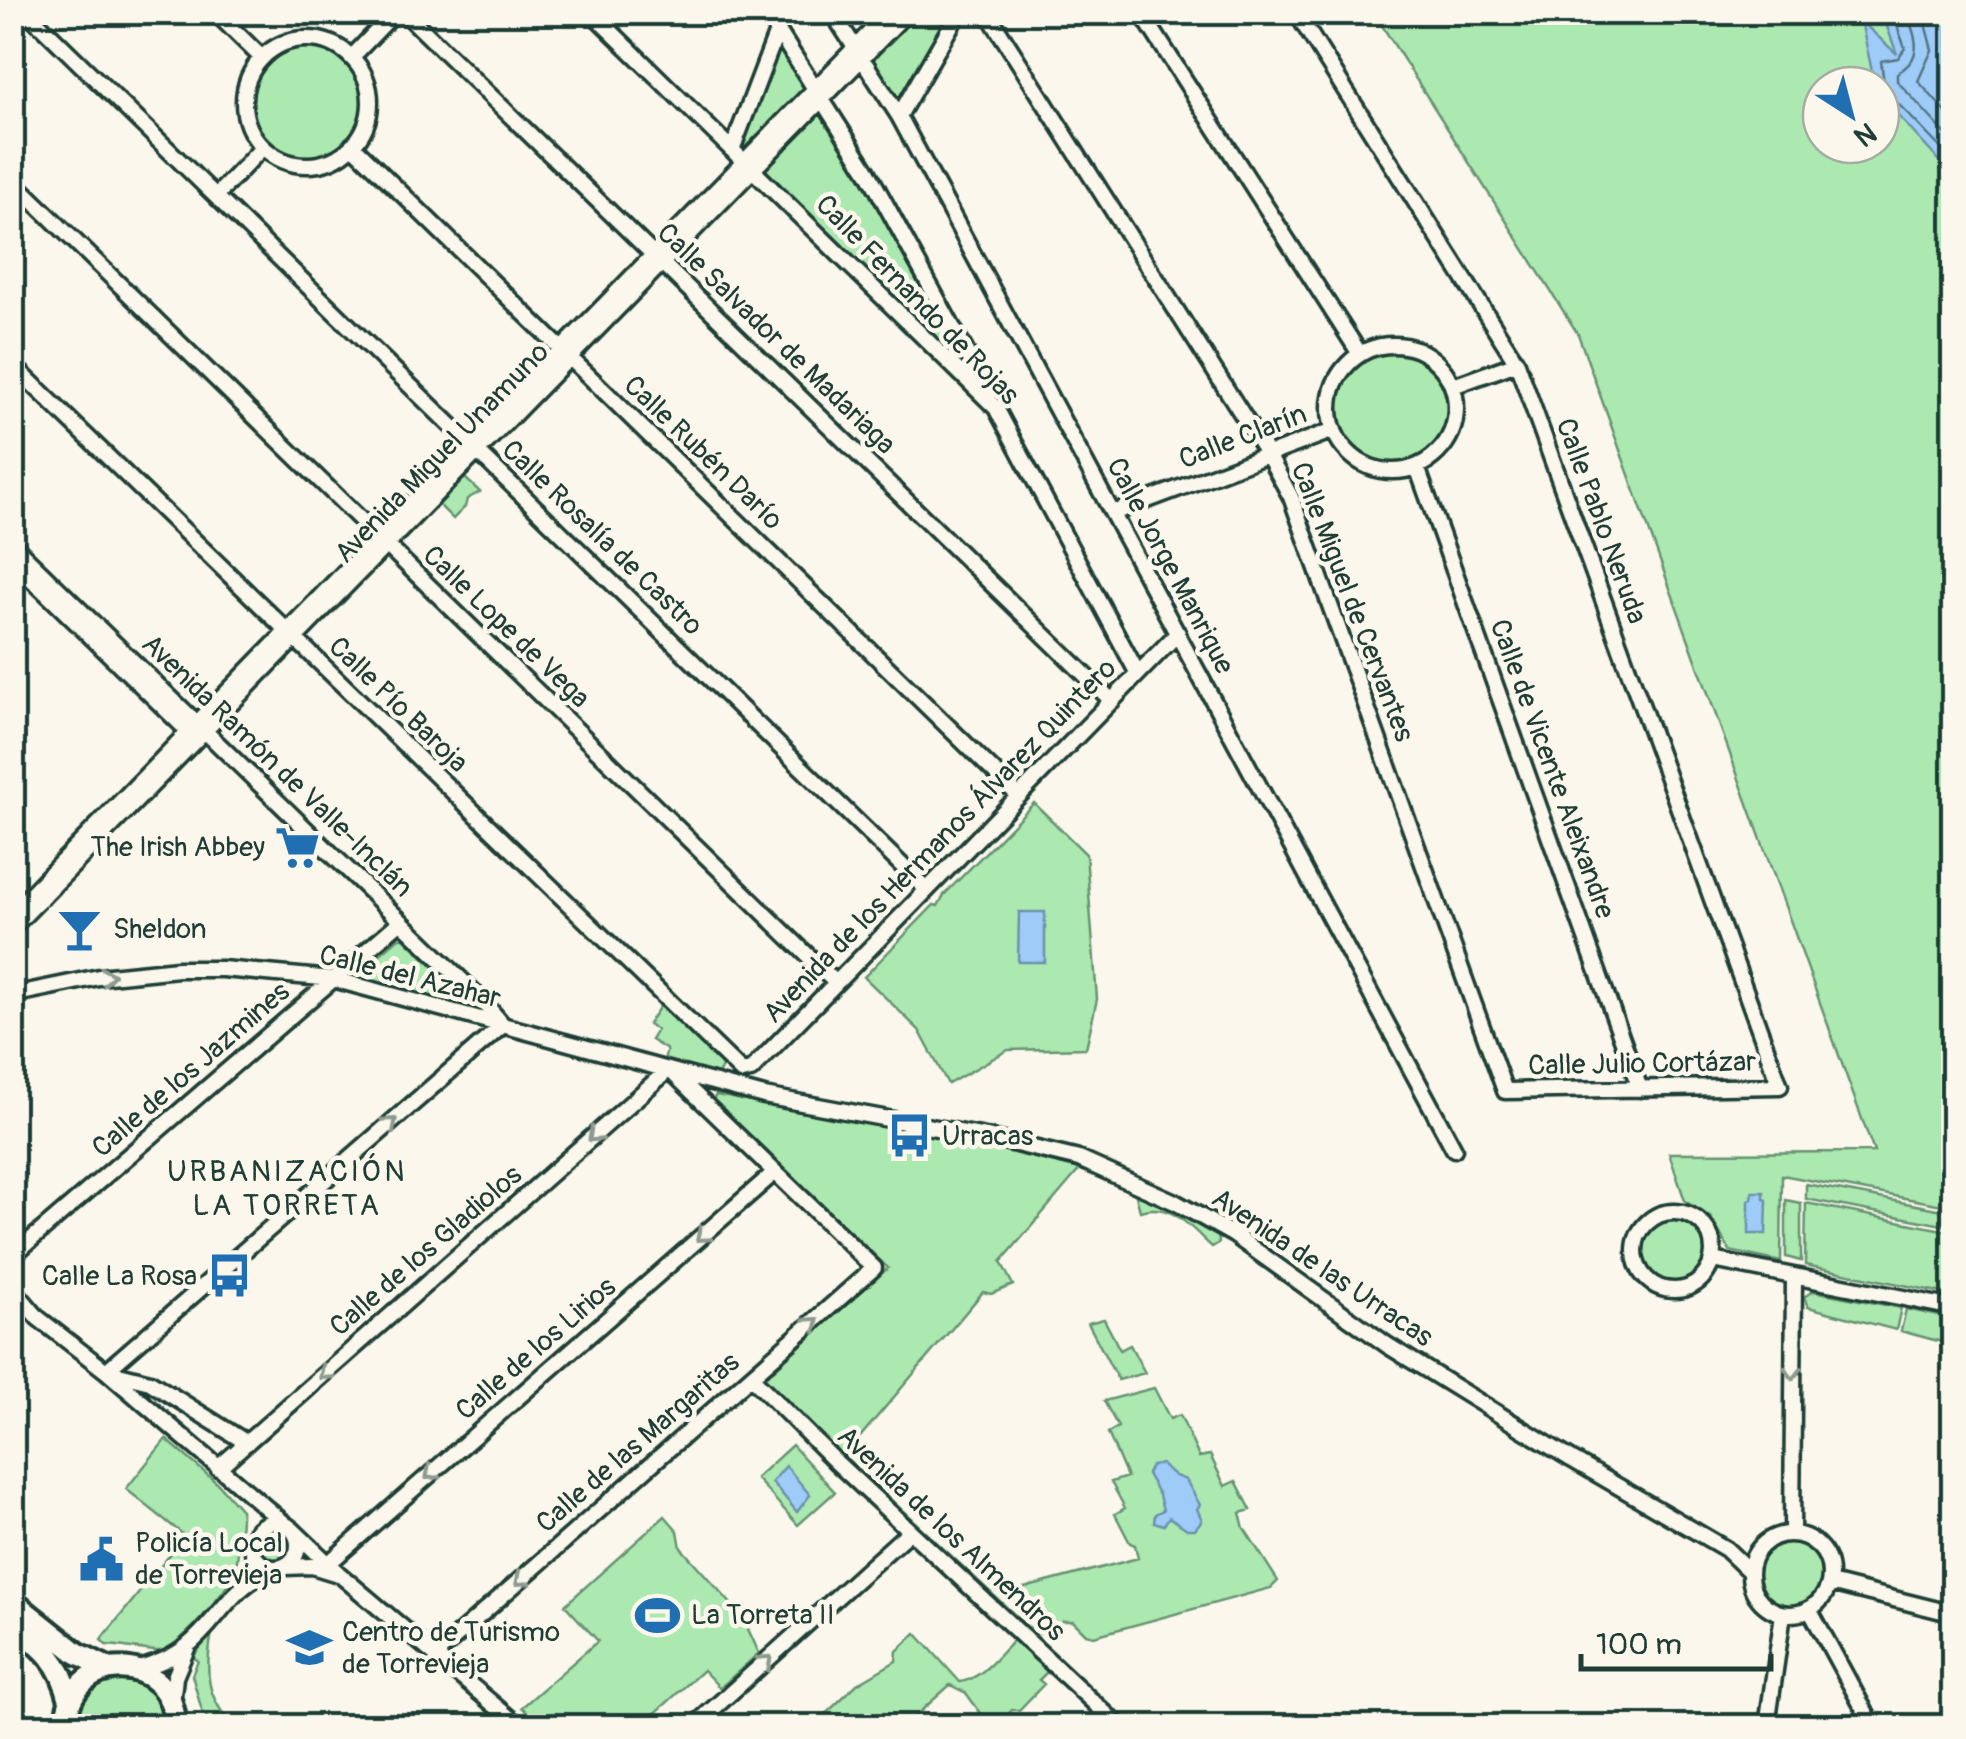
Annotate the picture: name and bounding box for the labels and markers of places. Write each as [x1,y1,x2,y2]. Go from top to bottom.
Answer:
supermarket icon: The Irish Abbey [274,823,322,871]
place label: The Irish Abbey [90,830,265,865]
bar icon: Sheldon [56,905,104,953]
place label: Sheldon [113,912,207,947]
bus stop icon: Urracas [885,1112,933,1160]
place label: Urracas [942,1119,1034,1154]
bus stop icon: Calle La Rosa [206,1252,254,1300]
place label: Calle La Rosa [42,1259,197,1294]
place label: Policía Local de Torrevieja [135,1526,283,1593]
public building icon: Policía Local de Torrevieja [78,1535,126,1583]
sports icon: La Torreta II [634,1591,682,1639]
place label: La Torreta II [691,1598,835,1633]
place label: Centro de Turismo de Torrevieja [342,1615,560,1682]
school or university icon: Centro de Turismo de Torrevieja [285,1624,333,1672]

